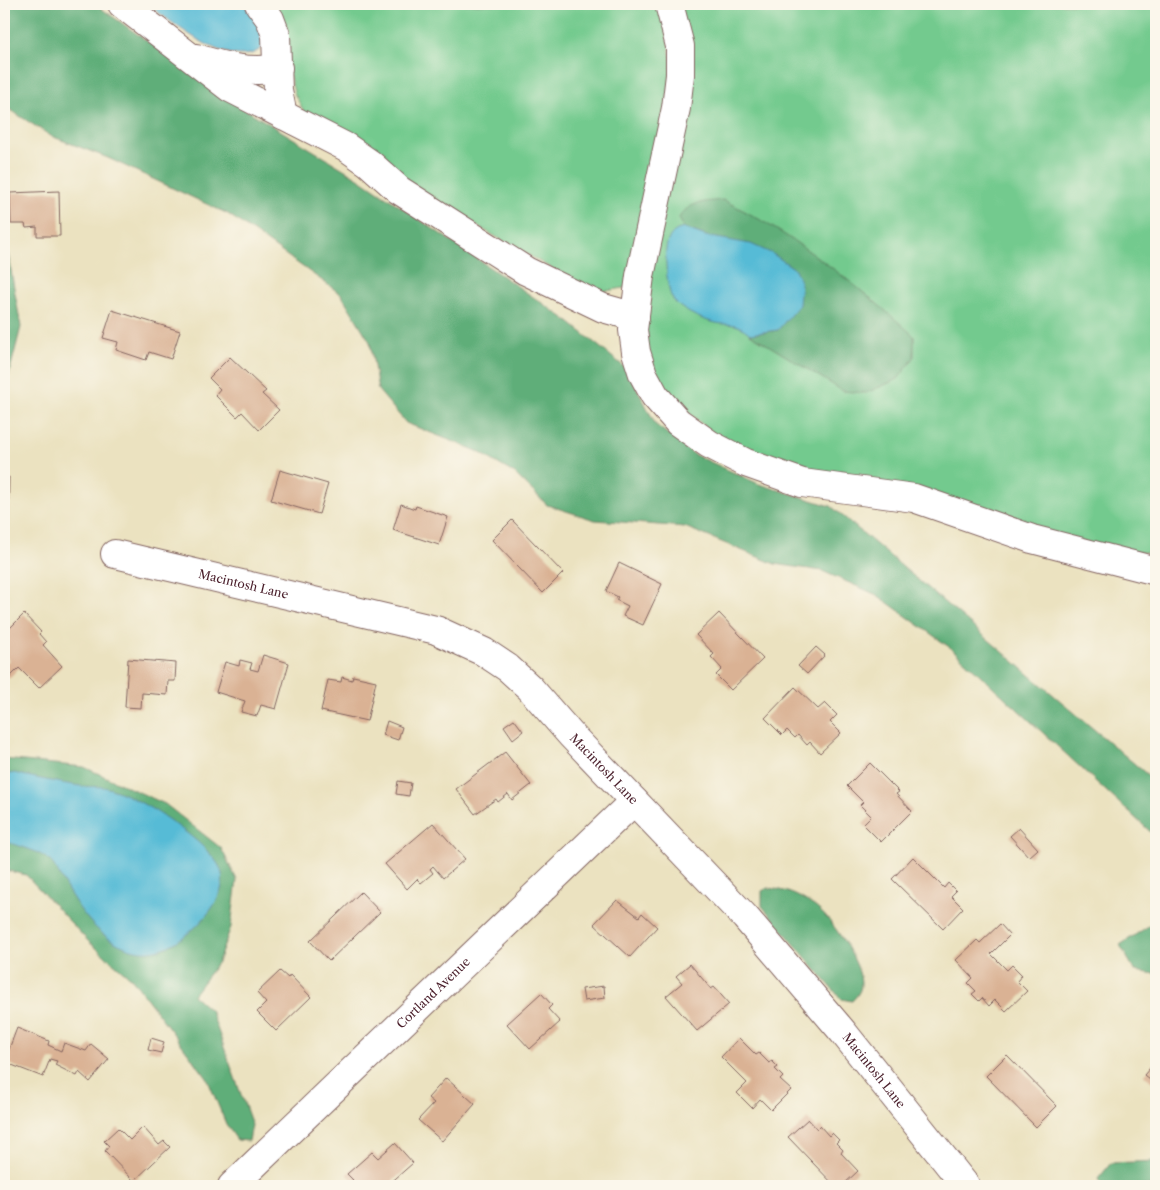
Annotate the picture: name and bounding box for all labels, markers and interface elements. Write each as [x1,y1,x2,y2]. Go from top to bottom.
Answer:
street label: Macintosh Lane [197,566,290,602]
street label: Macintosh Lane [567,731,641,807]
street label: Cortland Avenue [393,954,473,1031]
street label: Macintosh Lane [840,1030,909,1111]

